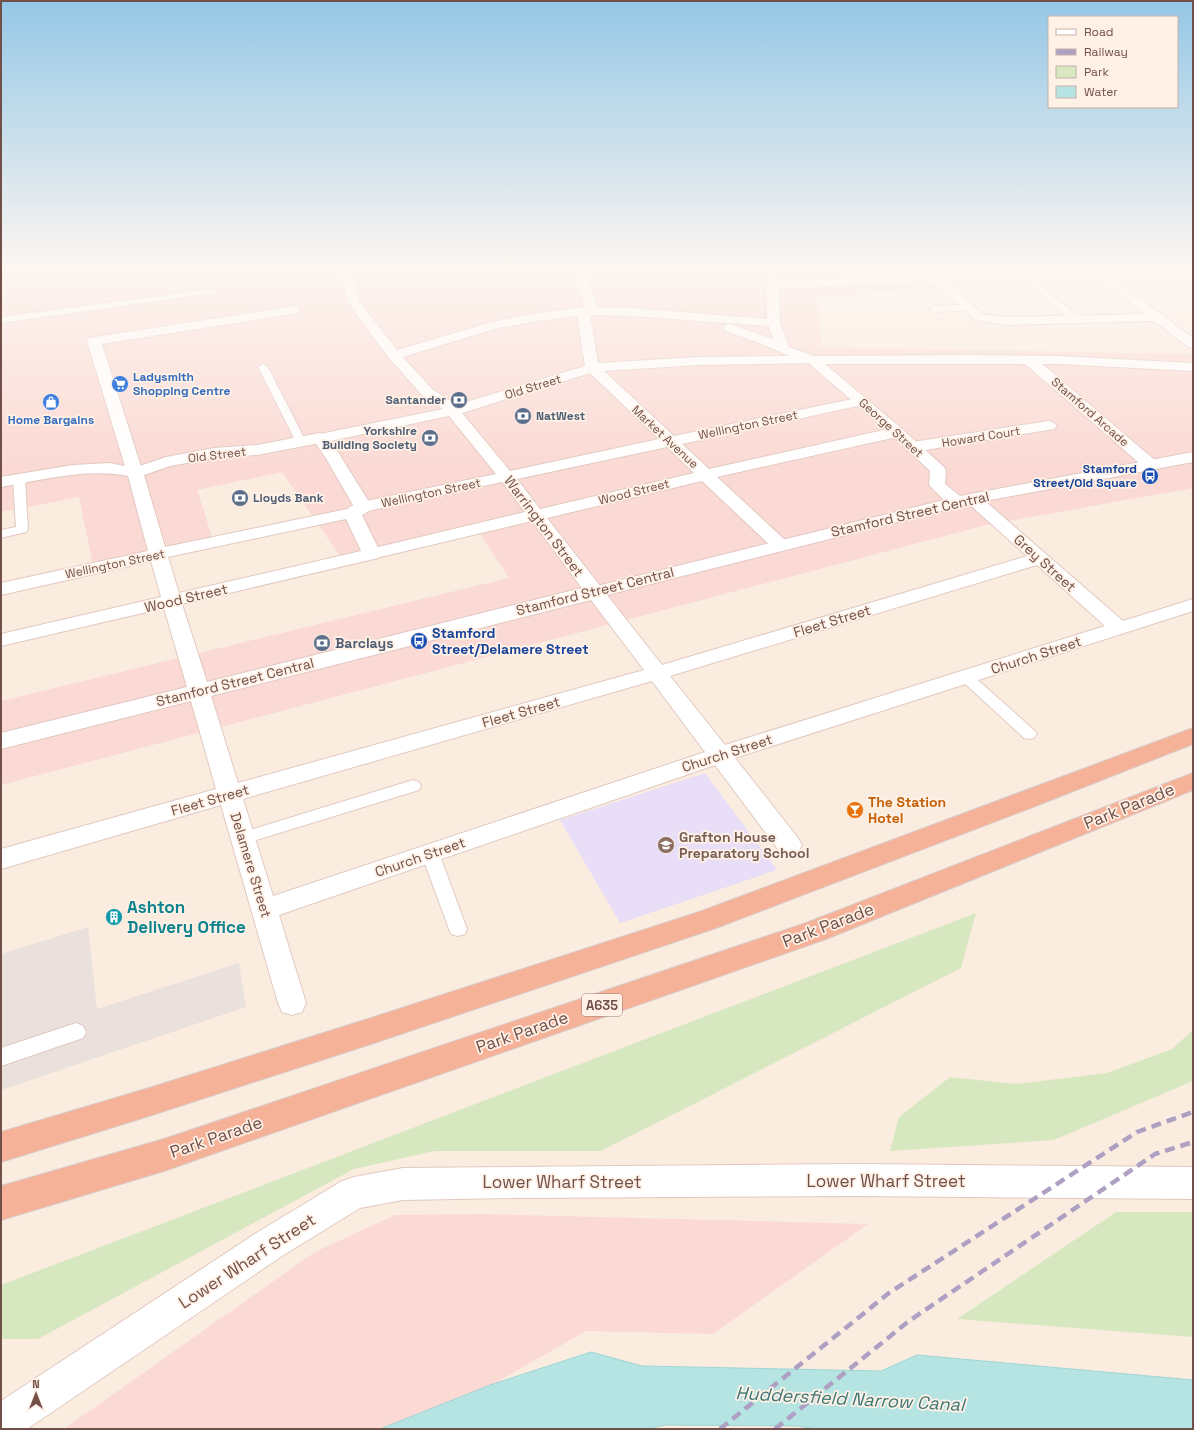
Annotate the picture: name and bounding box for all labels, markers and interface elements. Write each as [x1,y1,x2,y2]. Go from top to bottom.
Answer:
legend [1048,16,1178,108]
text: Road [1084,24,1113,40]
text: Railway [1084,44,1128,60]
text: Park [1084,64,1109,80]
text: Water [1084,84,1118,100]
place label: Ladysmith Shopping Centre [133,369,230,399]
street label: Old Street [503,371,563,403]
supermarket icon: Ladysmith Shopping Centre [110,374,130,394]
street label: Stamford Arcade [1048,374,1132,450]
bank icon: Santander [449,390,469,410]
shop icon: Home Bargains [41,392,61,412]
place label: Santander [385,392,446,408]
street label: George Street [855,395,927,461]
street label: Market Avenue [628,402,702,472]
bank icon: NatWest [513,406,533,426]
street label: Wellington Street [697,407,799,443]
place label: NatWest [536,408,585,424]
place label: Home Bargains [8,412,94,428]
place label: Yorkshire Building Society [322,423,417,453]
street label: Howard Court [941,423,1021,451]
bank icon: Yorkshire Building Society [420,428,440,448]
street label: Old Street [187,443,247,467]
place label: Stamford Street/Old Square [1033,461,1137,491]
bus stop icon: Stamford Street/Old Square [1140,466,1160,486]
street label: Warrington Street [500,472,588,580]
street label: Wellington Street [380,475,482,511]
street label: Wood Street [597,475,671,509]
street label: Stamford Street Central [829,487,991,541]
bank icon: Lloyds Bank [230,488,250,508]
place label: Lloyds Bank [253,490,324,506]
street label: Grey Street [1010,530,1080,596]
street label: Wellington Street [64,546,166,582]
street label: Stamford Street Central [514,563,676,619]
street label: Wood Street [143,580,229,616]
street label: Fleet Street [791,601,873,641]
place label: Stamford Street/Delamere Street [432,624,589,658]
bus stop icon: Stamford Street/Delamere Street [409,631,429,651]
street label: Church Street [988,632,1084,678]
bank icon: Barclays [312,633,332,653]
place label: Barclays [335,634,393,652]
street label: Stamford Street Central [154,654,316,710]
street label: Fleet Street [480,692,562,732]
street label: Church Street [679,730,775,776]
street label: Park Parade [1080,778,1178,834]
street label: Fleet Street [169,780,251,820]
place label: The Station Hotel [868,793,946,827]
bar icon: The Station Hotel [845,800,865,820]
street label: Delamere Street [226,810,276,920]
place label: Grafton House Preparatory School [679,828,809,862]
street label: Church Street [372,833,468,881]
school or university icon: Grafton House Preparatory School [656,835,676,855]
place label: Ashton Delivery Office [127,896,246,938]
street label: Park Parade [779,897,877,953]
building icon: Ashton Delivery Office [104,907,124,927]
road number: A635 [582,994,622,1016]
street label: Park Parade [473,1006,571,1058]
street label: Park Parade [167,1111,265,1163]
street label: Lower Wharf Street [806,1170,966,1192]
street label: Lower Wharf Street [482,1171,642,1193]
street label: Lower Wharf Street [174,1208,320,1314]
north arrow [16,1374,56,1414]
text: N [32,1377,40,1391]
water label: Huddersfield Narrow Canal [735,1381,968,1416]

